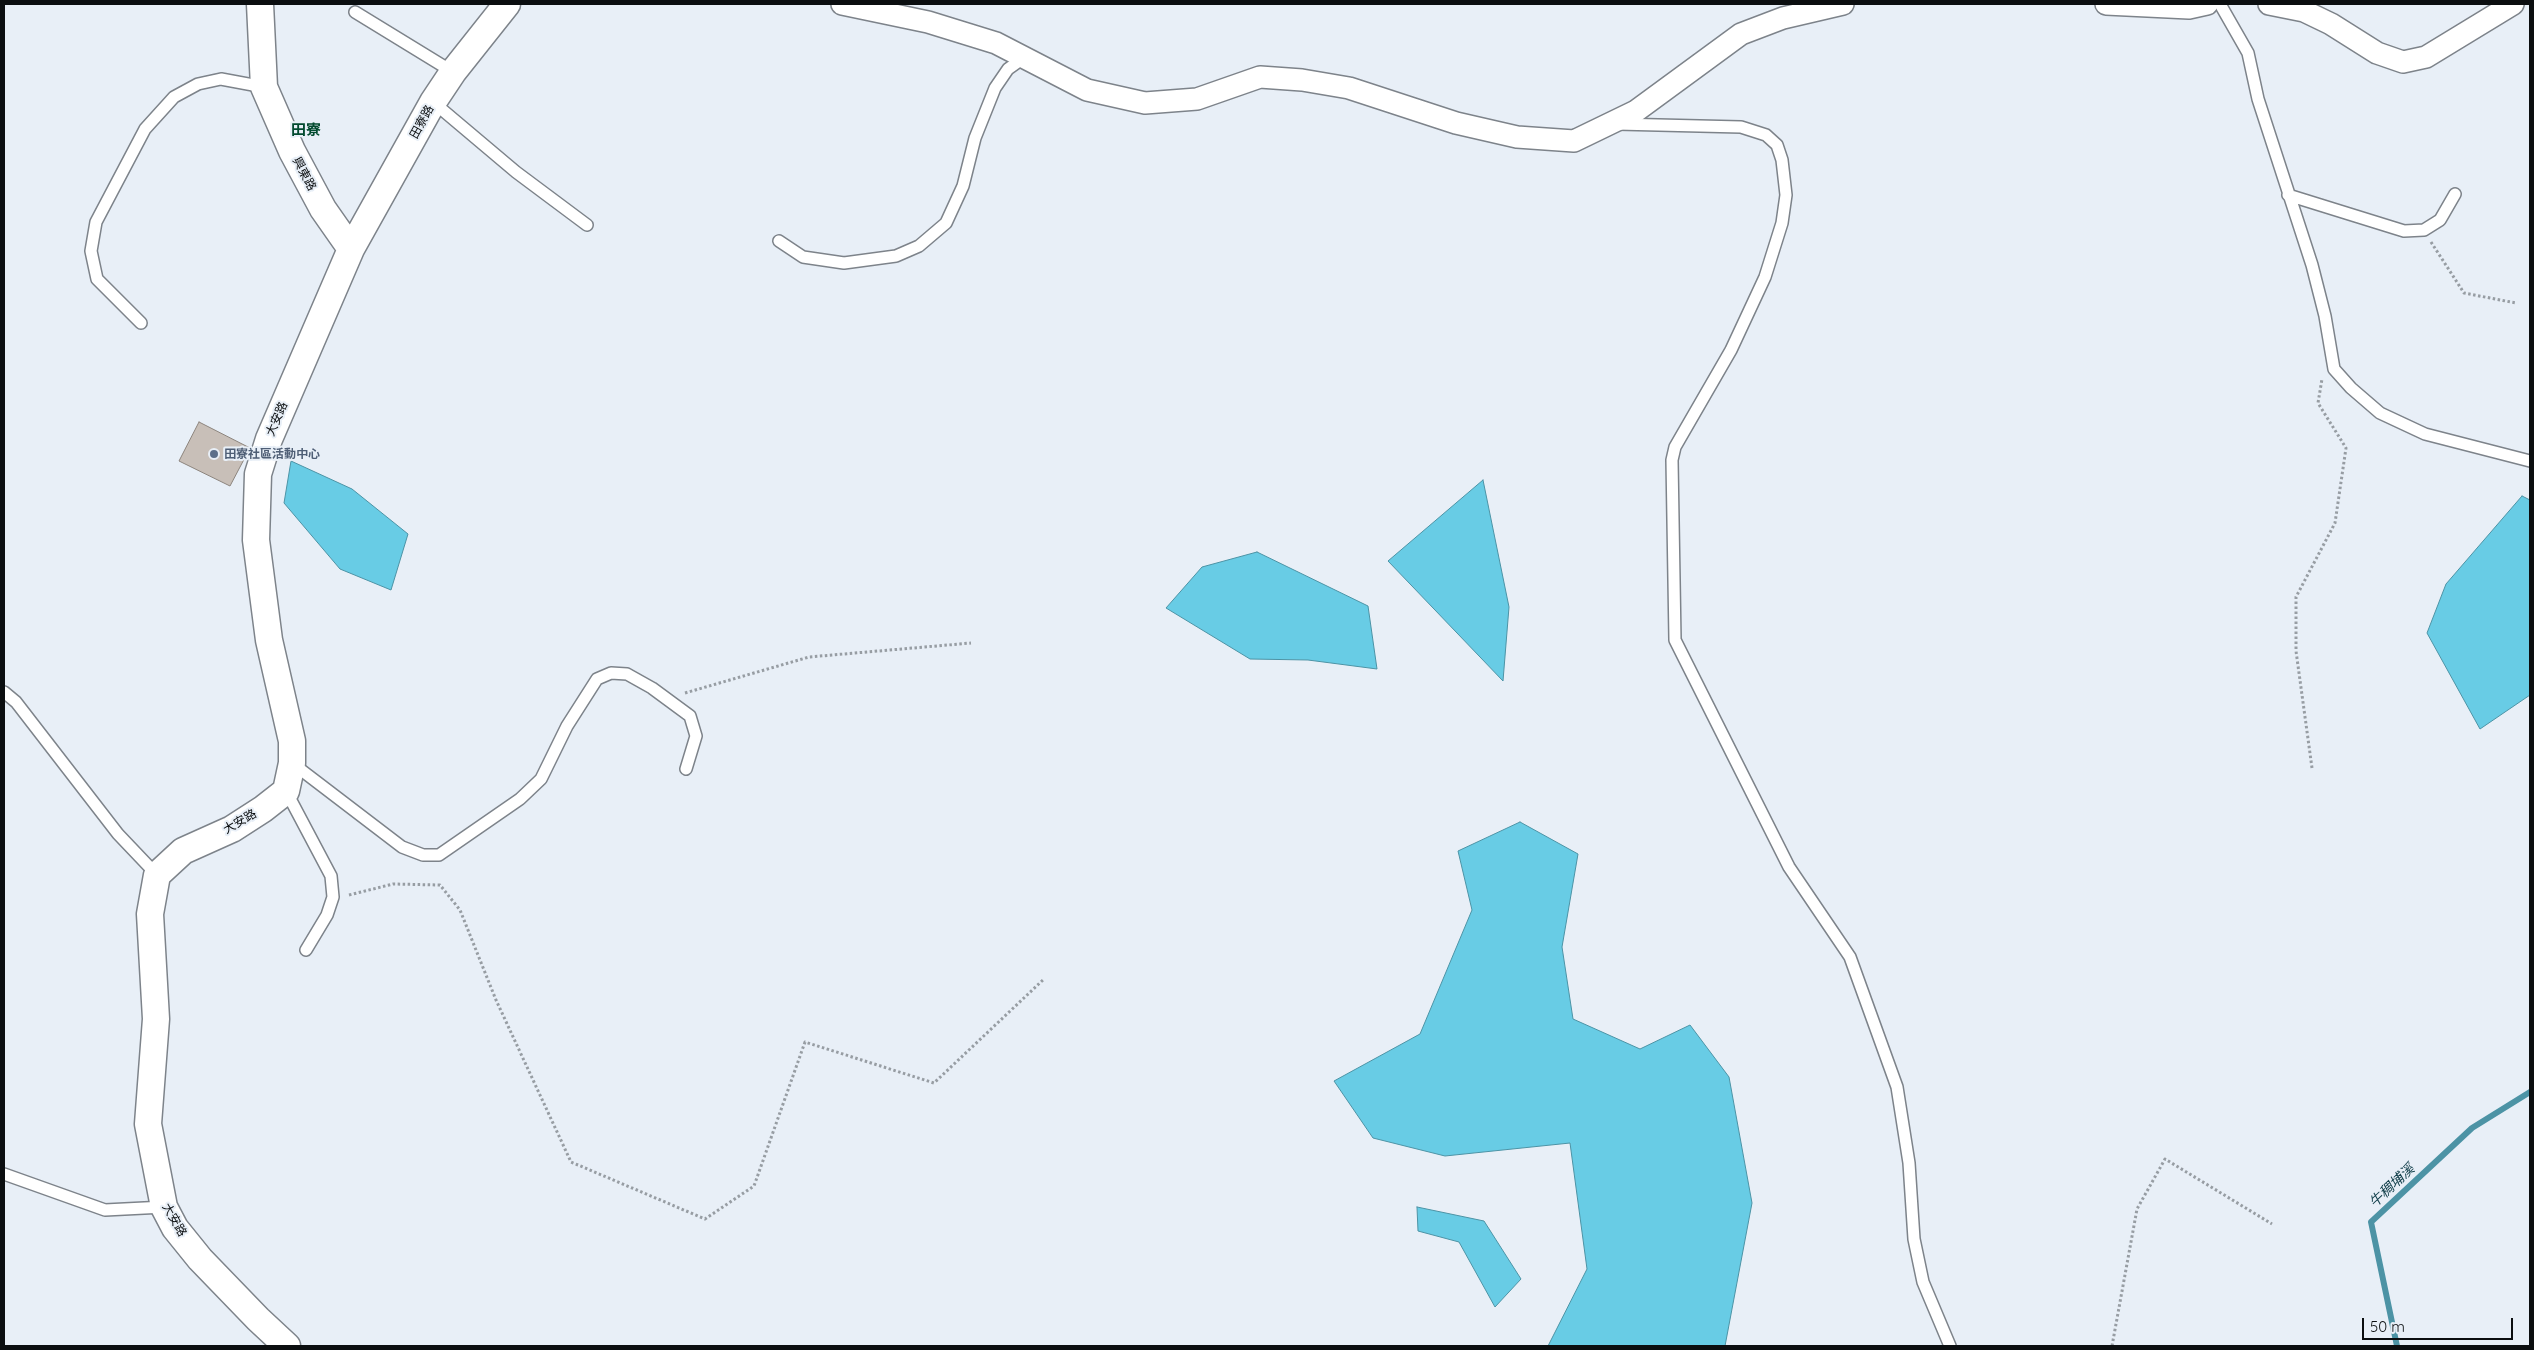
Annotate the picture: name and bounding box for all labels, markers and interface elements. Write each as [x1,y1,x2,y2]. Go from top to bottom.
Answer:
street label: 田寮路 [407,103,437,141]
district label: 田寮 [291,121,321,139]
street label: 興東路 [289,155,319,193]
street label: 大安路 [263,400,291,438]
place label: 田寮社區活動中心 [224,447,320,461]
marker: 田寮社區活動中心 [208,448,220,460]
street label: 大安路 [221,807,259,837]
water label: 牛稠埔溪 [2366,1161,2418,1211]
street label: 大安路 [159,1201,189,1239]
scale bar [2364,1308,2515,1340]
text: 50 m [2370,1317,2405,1336]

